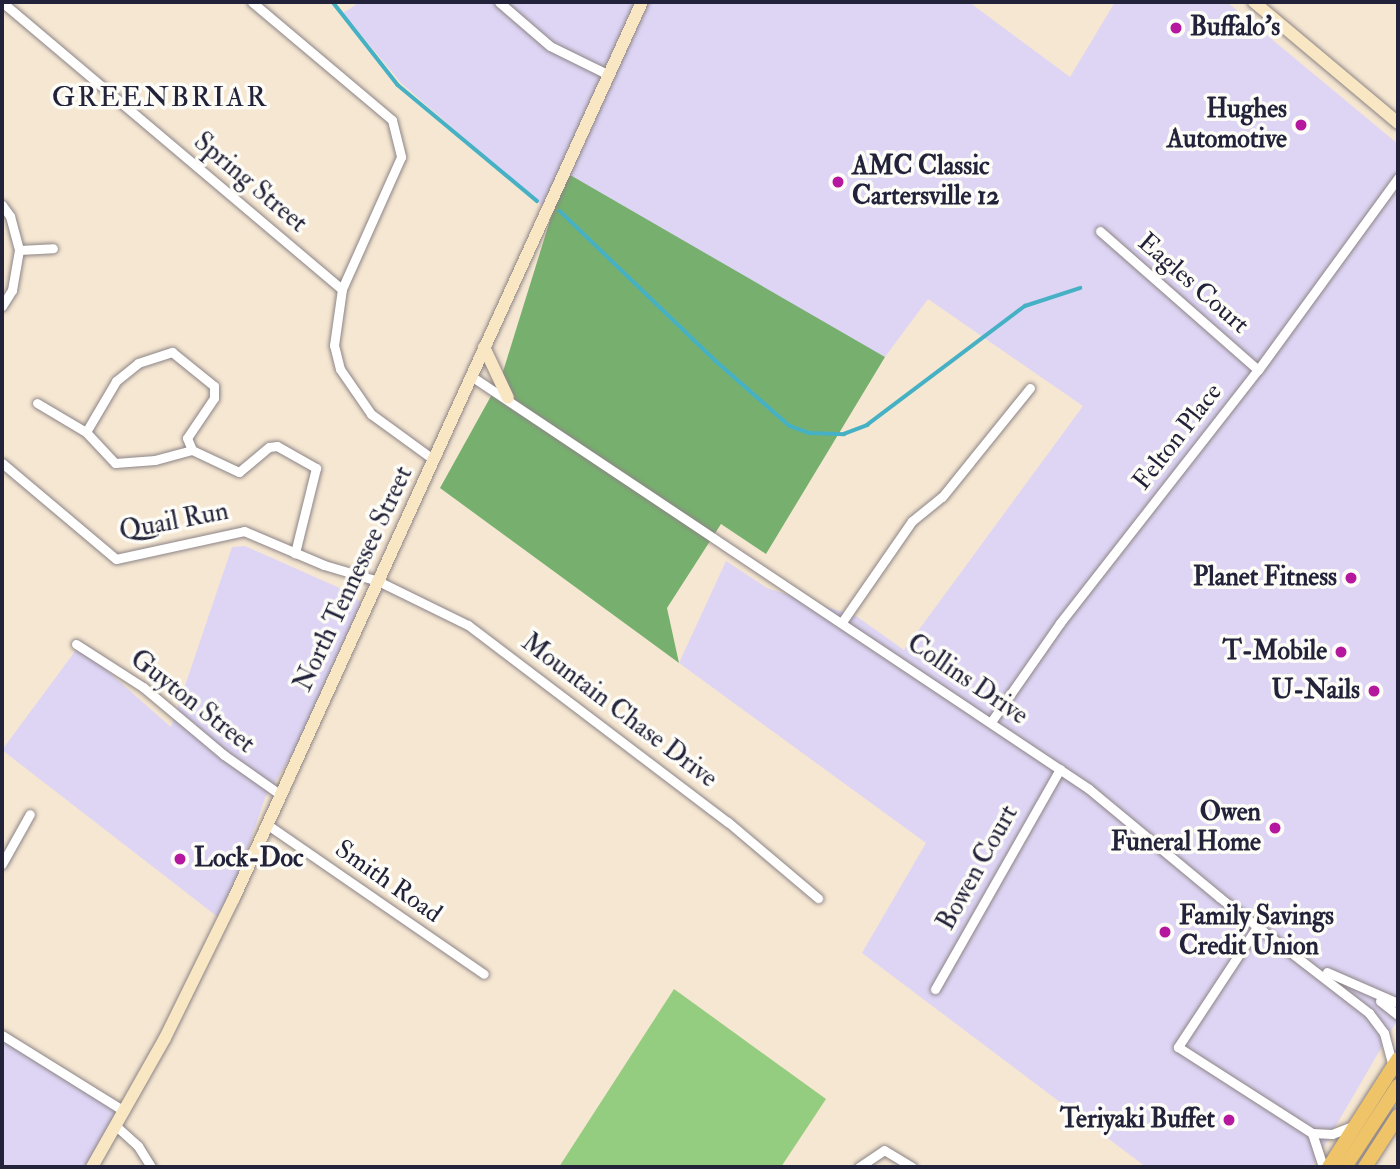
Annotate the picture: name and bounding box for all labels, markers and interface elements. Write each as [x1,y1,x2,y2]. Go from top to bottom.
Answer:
place label: Buffalo's [1190,12,1280,44]
marker: Buffalo's [1168,20,1184,36]
district label: GREENBRIAR [53,81,267,115]
place label: Hughes Automotive [1167,94,1287,156]
marker: Hughes Automotive [1293,117,1309,133]
street label: Spring Street [187,127,313,239]
place label: AMC Classic Cartersville 12 [852,151,999,212]
marker: AMC Classic Cartersville 12 [830,174,846,190]
street label: Eagles Court [1131,227,1255,341]
street label: Felton Place [1127,377,1229,497]
street label: North Tennessee Street [288,462,420,696]
street label: Quail Run [117,496,231,548]
place label: Planet Fitness [1193,562,1337,594]
marker: Planet Fitness [1343,570,1359,586]
street label: Mountain Chase Drive [515,627,723,795]
street label: Collins Drive [901,628,1033,732]
place label: T-Mobile [1223,636,1327,668]
street label: Guyton Street [124,644,260,760]
marker: T-Mobile [1333,644,1349,660]
place label: U-Nails [1271,675,1360,707]
marker: U-Nails [1366,683,1382,699]
place label: Owen Funeral Home [1111,797,1261,858]
street label: Bowen Court [931,800,1025,936]
marker: Owen Funeral Home [1267,820,1283,836]
street label: Smith Road [329,834,447,930]
place label: Lock-Doc [194,843,304,875]
marker: Lock-Doc [172,851,188,867]
place label: Family Savings Credit Union [1179,901,1334,962]
marker: Family Savings Credit Union [1157,924,1173,940]
place label: Teriyaki Buffet [1060,1104,1215,1136]
marker: Teriyaki Buffet [1221,1112,1237,1128]

